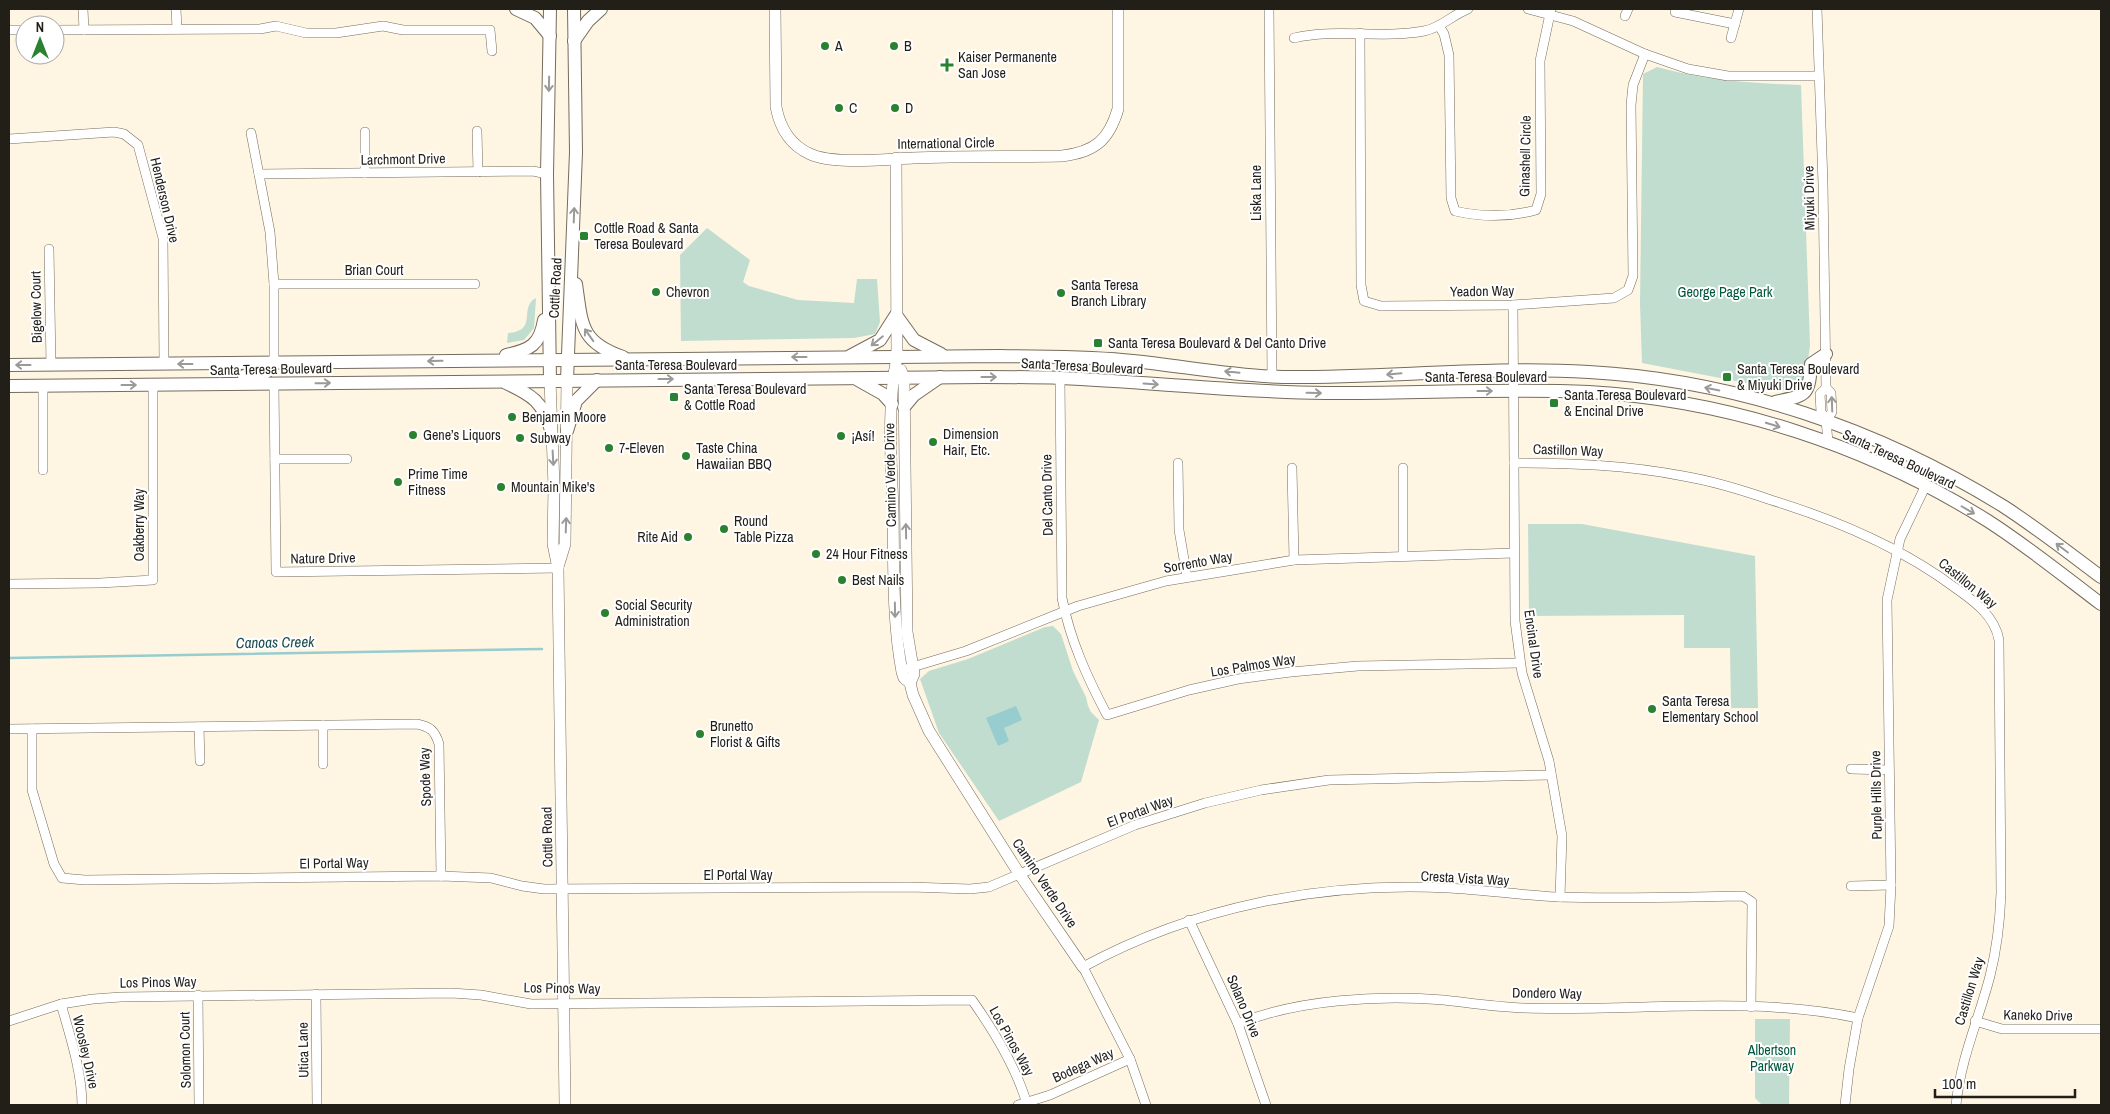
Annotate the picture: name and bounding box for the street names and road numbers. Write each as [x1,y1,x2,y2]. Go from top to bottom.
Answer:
street label: Ginashell Circle [1515,115,1535,197]
street label: International Circle [897,133,995,153]
street label: Larchmont Drive [360,149,446,169]
street label: Henderson Drive [146,156,184,244]
street label: Liska Lane [1247,165,1265,221]
street label: Miyuki Drive [1799,166,1819,230]
street label: Cottle Road [544,257,566,319]
street label: Brian Court [345,261,403,279]
street label: Bigelow Court [26,271,46,343]
street label: Yeadon Way [1450,281,1515,301]
street label: Santa Teresa Boulevard [1020,354,1144,378]
street label: Santa Teresa Boulevard [615,356,737,374]
street label: Santa Teresa Boulevard [210,359,332,379]
street label: Santa Teresa Boulevard [1425,368,1547,386]
street label: Camino Verde Drive [880,423,900,527]
street label: Santa Teresa Boulevard [1840,425,1958,493]
street label: Castillon Way [1533,440,1604,460]
street label: Del Canto Drive [1037,454,1057,536]
street label: Oakberry Way [130,488,148,561]
street label: Sorrento Way [1162,547,1234,577]
street label: Nature Drive [290,548,356,568]
street label: Castillon Way [1935,554,2001,612]
street label: Encinal Drive [1520,609,1548,679]
street label: Los Palmos Way [1209,649,1297,681]
street label: Spode Way [415,747,435,807]
street label: Purple Hills Drive [1866,750,1886,840]
street label: El Portal Way [1104,791,1176,831]
street label: Cottle Road [537,807,557,867]
street label: Camino Verde Drive [1008,835,1082,931]
street label: El Portal Way [299,853,369,873]
street label: El Portal Way [703,866,773,884]
street label: Cresta Vista Way [1420,867,1510,889]
street label: Castillon Way [1950,954,1988,1027]
street label: Los Pinos Way [119,972,197,992]
street label: Solano Drive [1223,972,1265,1040]
street label: Los Pinos Way [523,978,601,998]
street label: Dondero Way [1512,983,1582,1003]
street label: Los Pinos Way [986,1003,1039,1079]
street label: Kaneko Drive [2003,1005,2073,1025]
street label: Solomon Court [175,1012,195,1088]
street label: Woosley Drive [69,1014,103,1090]
street label: Utica Lane [294,1022,312,1078]
street label: Bodega Way [1050,1043,1117,1087]

